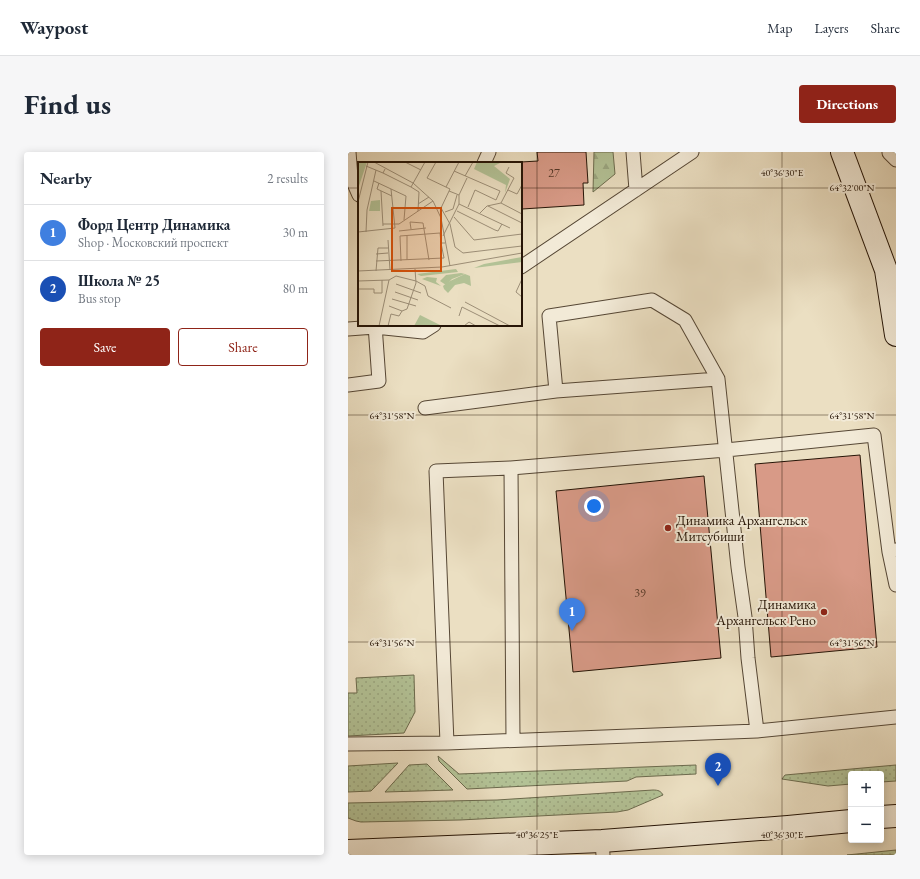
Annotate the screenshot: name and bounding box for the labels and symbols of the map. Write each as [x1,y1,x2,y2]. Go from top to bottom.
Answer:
inset map [358,162,522,326]
house number: 27 [548,165,560,181]
text: 40°36'30"E [761,166,804,179]
text: 64°32'00"N [830,181,875,194]
text: 64°31'58"N [370,409,415,422]
text: 64°31'58"N [830,409,875,422]
your location [584,496,604,516]
place label: Динамика Архангельск Митсубиши [676,511,808,545]
marker: Динамика Архангельск Митсубиши [663,523,673,533]
house number: 39 [634,585,646,601]
place label: Динамика Архангельск Рено [715,595,816,629]
pin: 1 [559,598,585,631]
marker: Динамика Архангельск Рено [819,607,829,617]
text: 64°31'56"N [370,636,415,649]
text: 64°31'56"N [830,636,875,649]
pin: 2 [705,753,731,786]
text: 40°36'25"E [516,828,559,841]
text: 40°36'30"E [761,828,804,841]

